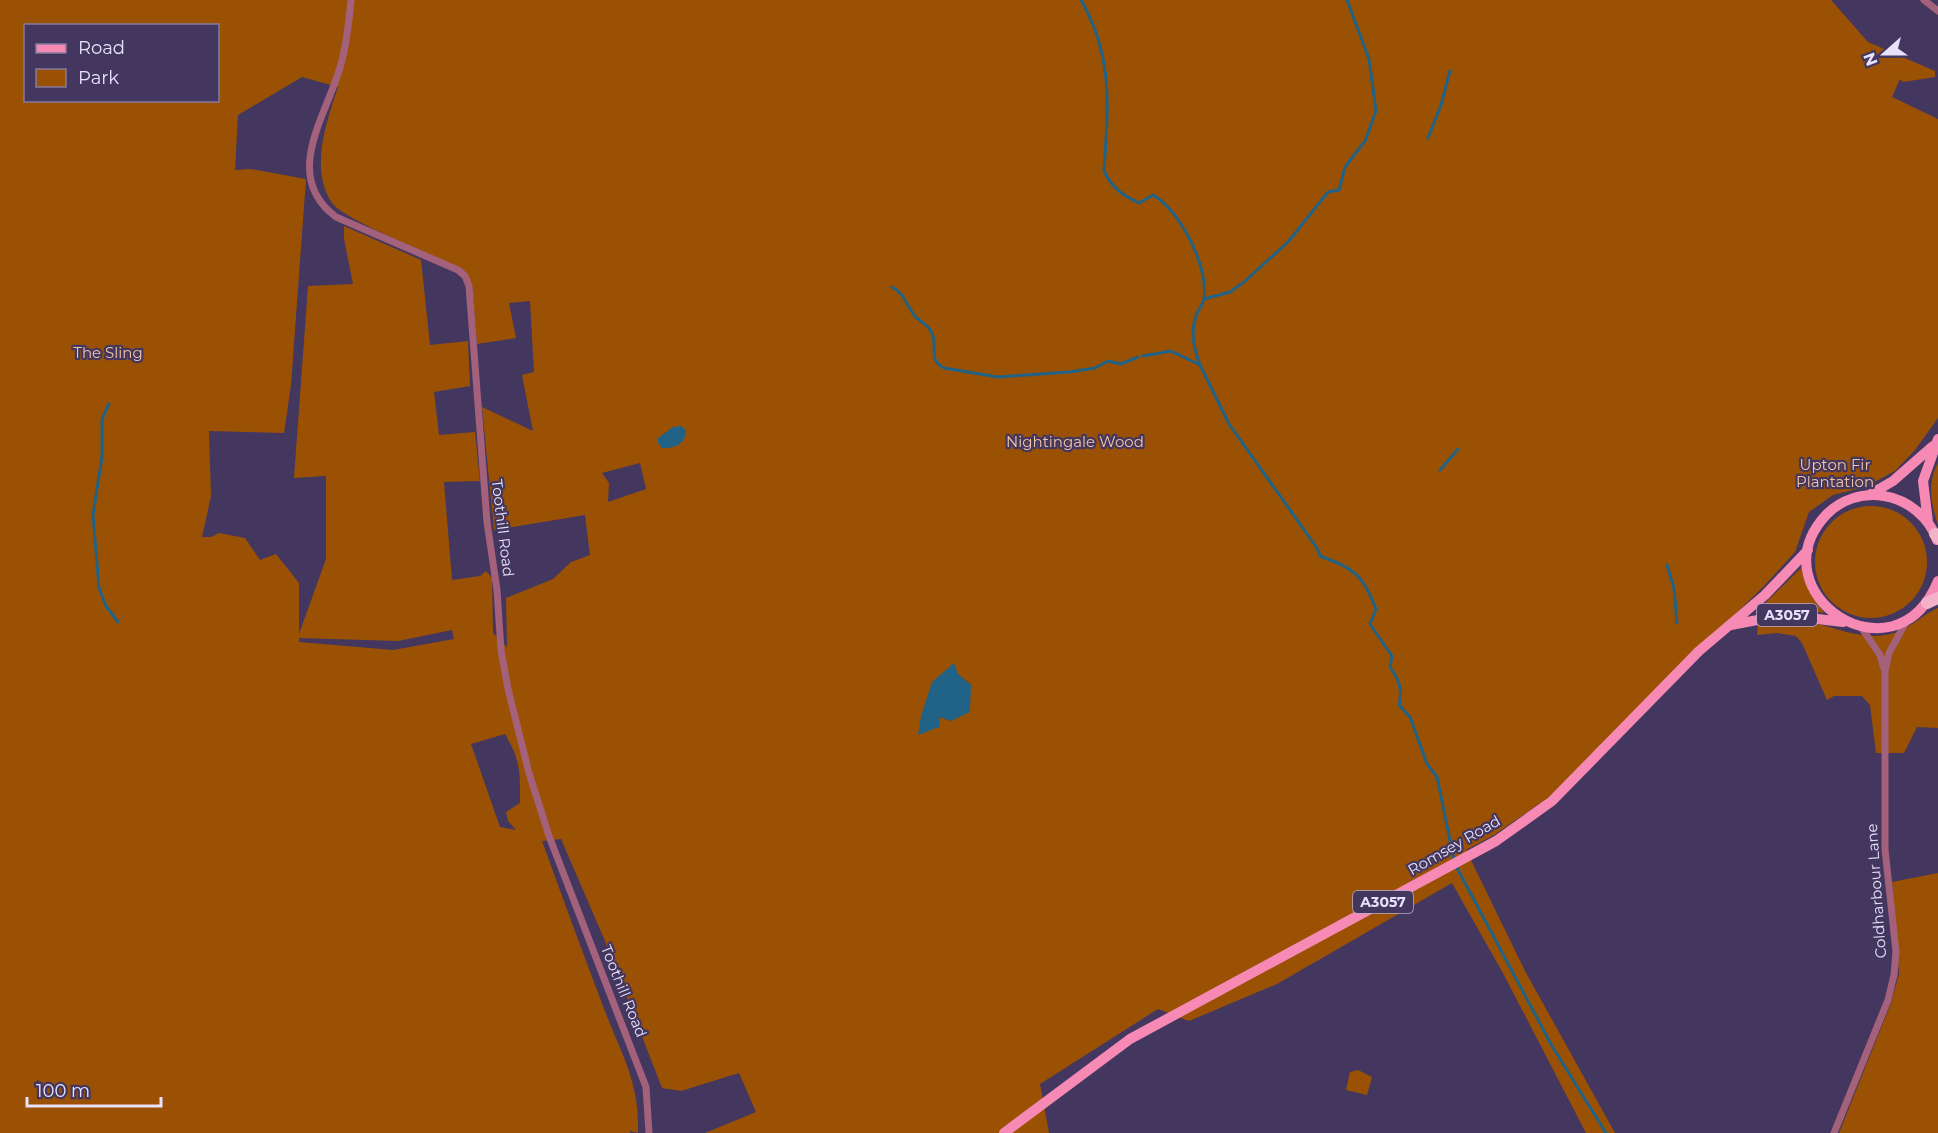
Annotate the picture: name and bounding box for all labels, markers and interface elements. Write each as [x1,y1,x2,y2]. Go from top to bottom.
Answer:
legend [24,24,219,102]
north arrow [1854,24,1914,84]
text: Road [78,37,125,59]
text: N [1859,50,1882,69]
text: Park [78,67,119,89]
park label: The Sling [73,343,143,362]
park label: Nightingale Wood [1006,432,1144,451]
park label: Upton Fir Plantation [1796,455,1874,491]
street label: Toothill Road [488,478,518,578]
road number: A3057 [1757,604,1817,626]
street label: Romsey Road [1404,811,1504,879]
street label: Coldharbour Lane [1862,823,1890,959]
road number: A3057 [1353,891,1413,913]
street label: Toothill Road [597,942,651,1040]
scale bar [27,1070,160,1108]
text: 100 m [36,1080,90,1102]

